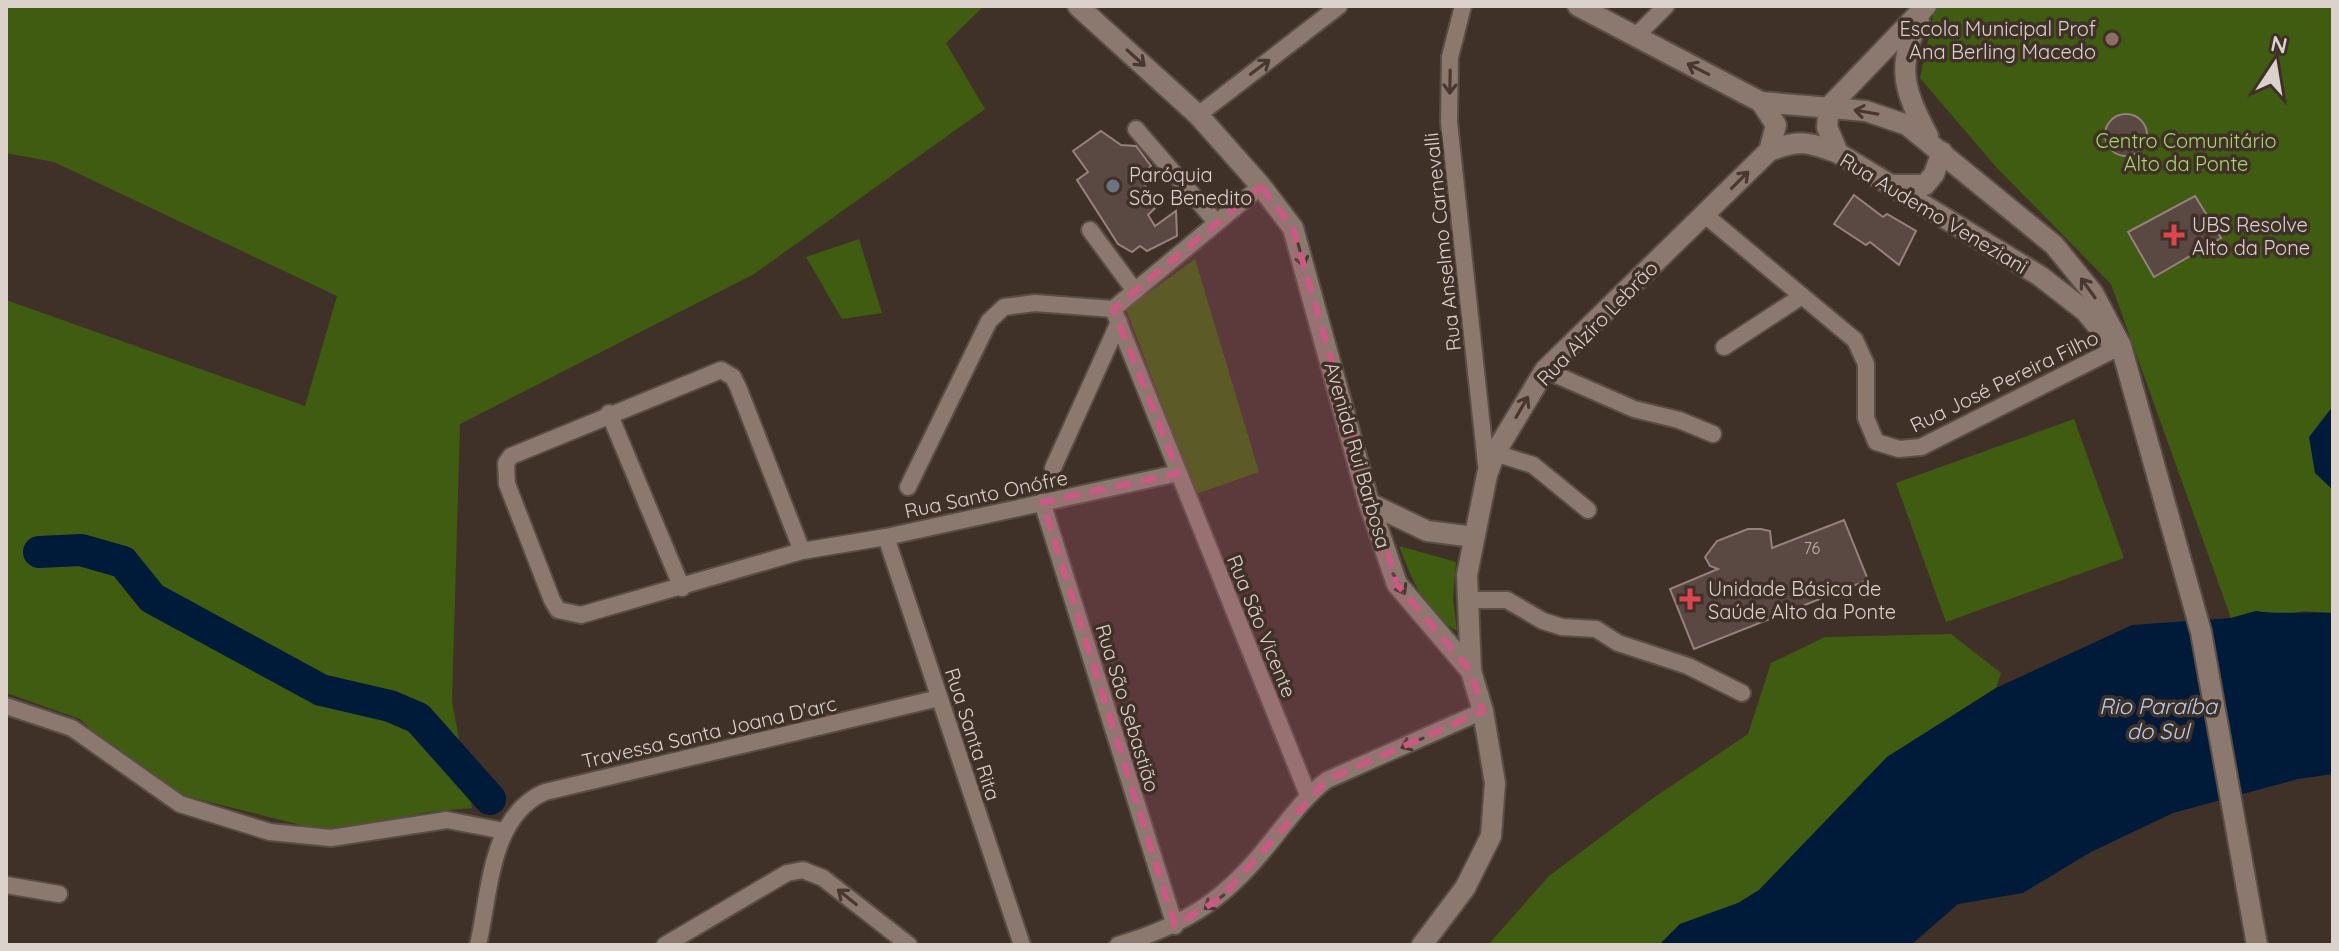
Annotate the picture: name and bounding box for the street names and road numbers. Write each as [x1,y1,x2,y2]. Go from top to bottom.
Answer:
street label: Rua Anselmo Carnevalli [1418,132,1466,352]
street label: Rua Audemo Veneziani [1836,147,2032,279]
street label: Rua Alzíro Lebrão [1531,255,1663,391]
street label: Rua José Pereira Filho [1906,325,2102,437]
street label: Avenida Rui Barbosa [1319,359,1397,551]
street label: Rua Santo Onófre [902,465,1070,523]
street label: Rua São Vicente [1222,551,1302,701]
street label: Rua São Sebastião [1091,621,1165,795]
street label: Rua Santa Rita [940,664,1006,804]
street label: Travessa Santa Joana D'arc [579,691,839,773]

